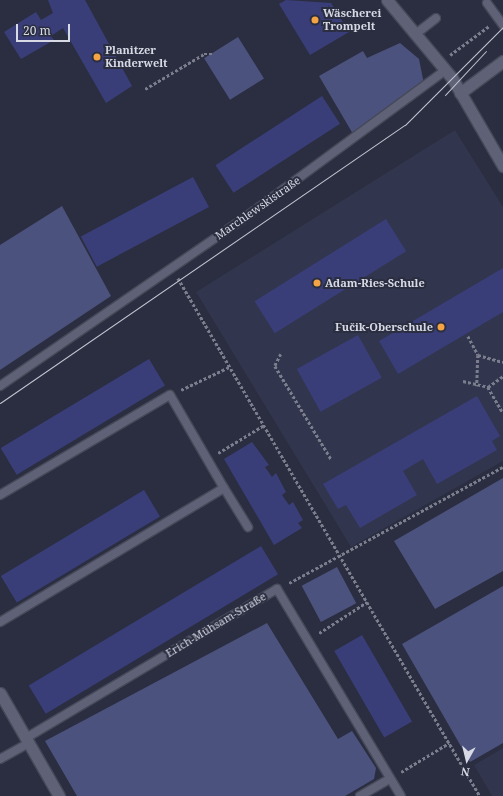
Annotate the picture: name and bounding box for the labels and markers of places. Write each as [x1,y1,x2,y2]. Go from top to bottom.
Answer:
place label: Wäscherei Trompelt [323,7,381,33]
marker: Wäscherei Trompelt [310,15,320,25]
place label: Planitzer Kinderwelt [105,44,168,70]
marker: Planitzer Kinderwelt [92,52,102,62]
place label: Adam-Ries-Schule [325,276,425,290]
marker: Adam-Ries-Schule [312,278,322,288]
place label: Fučik-Oberschule [335,320,433,334]
marker: Fučik-Oberschule [436,322,446,332]

